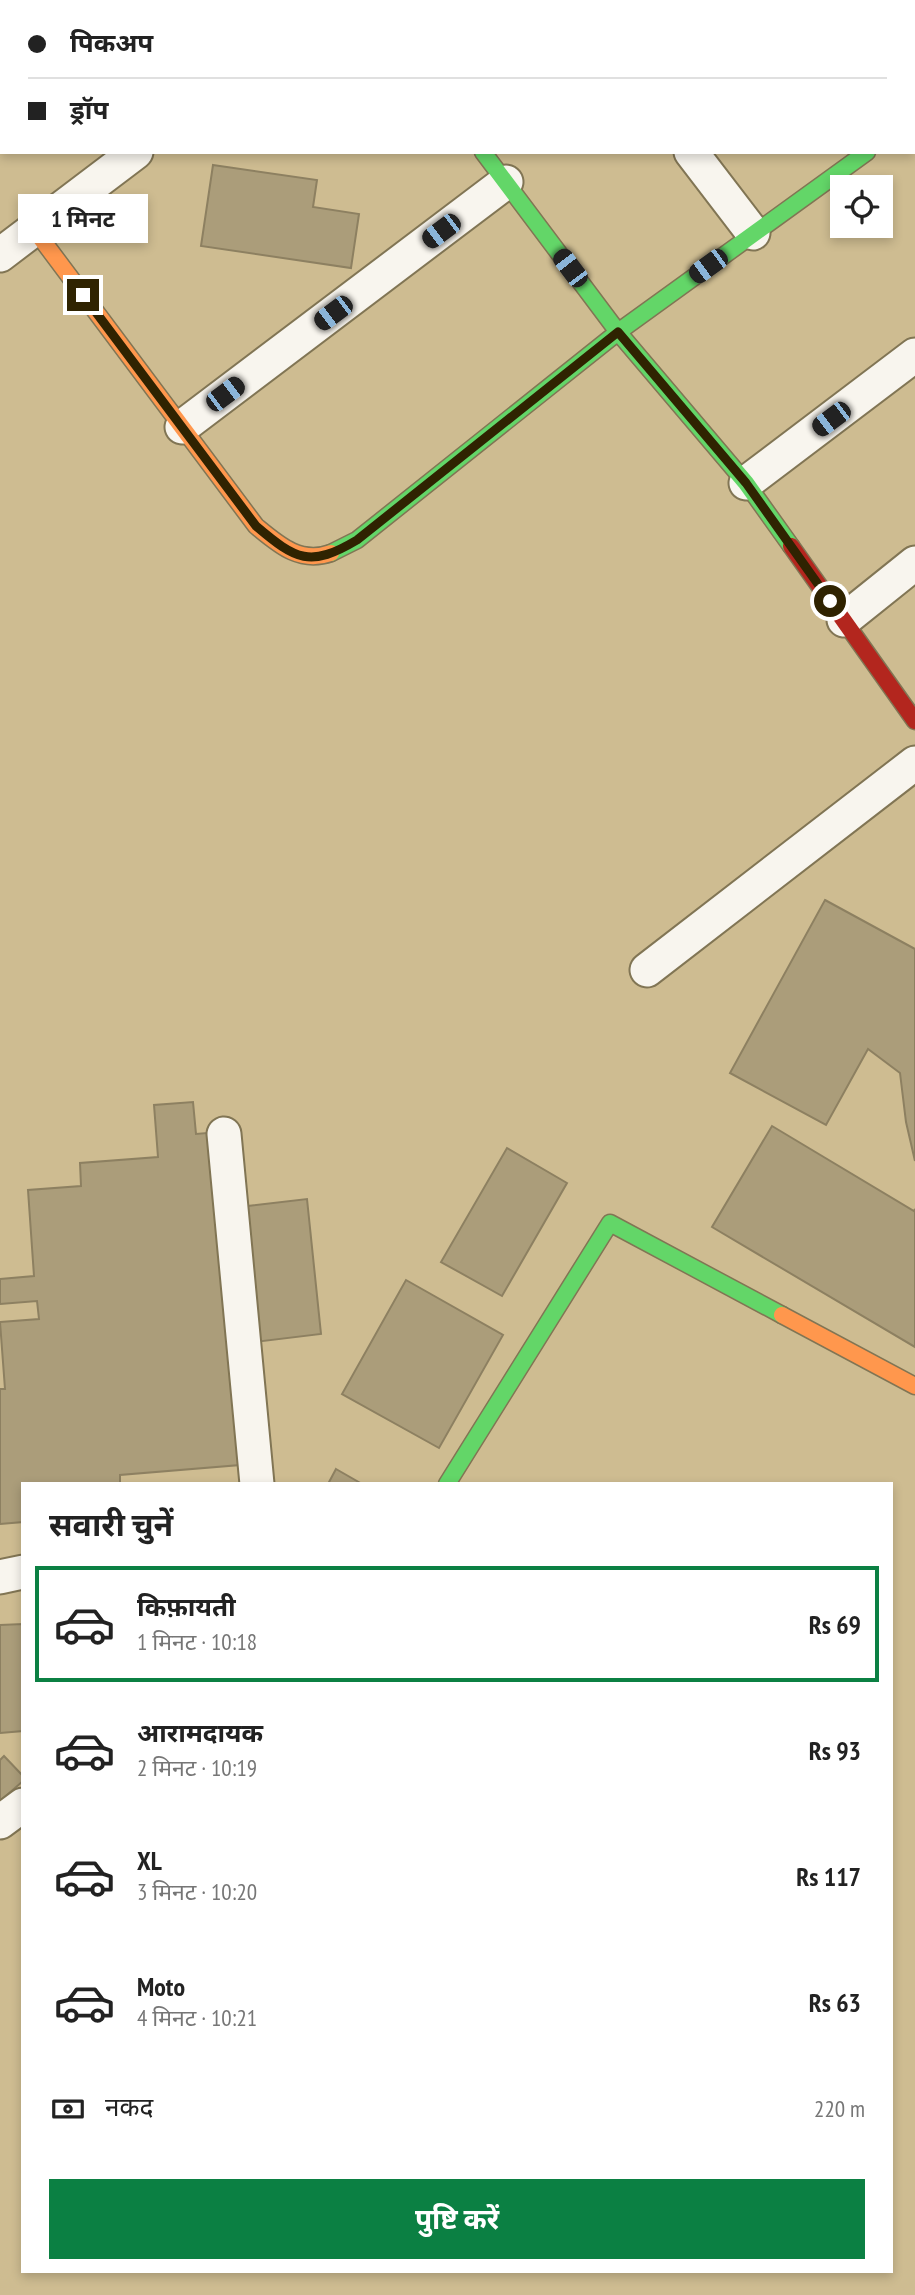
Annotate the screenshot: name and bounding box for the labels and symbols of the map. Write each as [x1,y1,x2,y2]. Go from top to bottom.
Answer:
callout: 1 मिनट [18,194,148,243]
car [418,210,465,252]
car [549,245,592,291]
car [685,245,732,287]
route end [67,279,99,311]
car [310,292,357,334]
car [202,373,249,415]
car [808,398,855,440]
route start [814,585,846,617]

